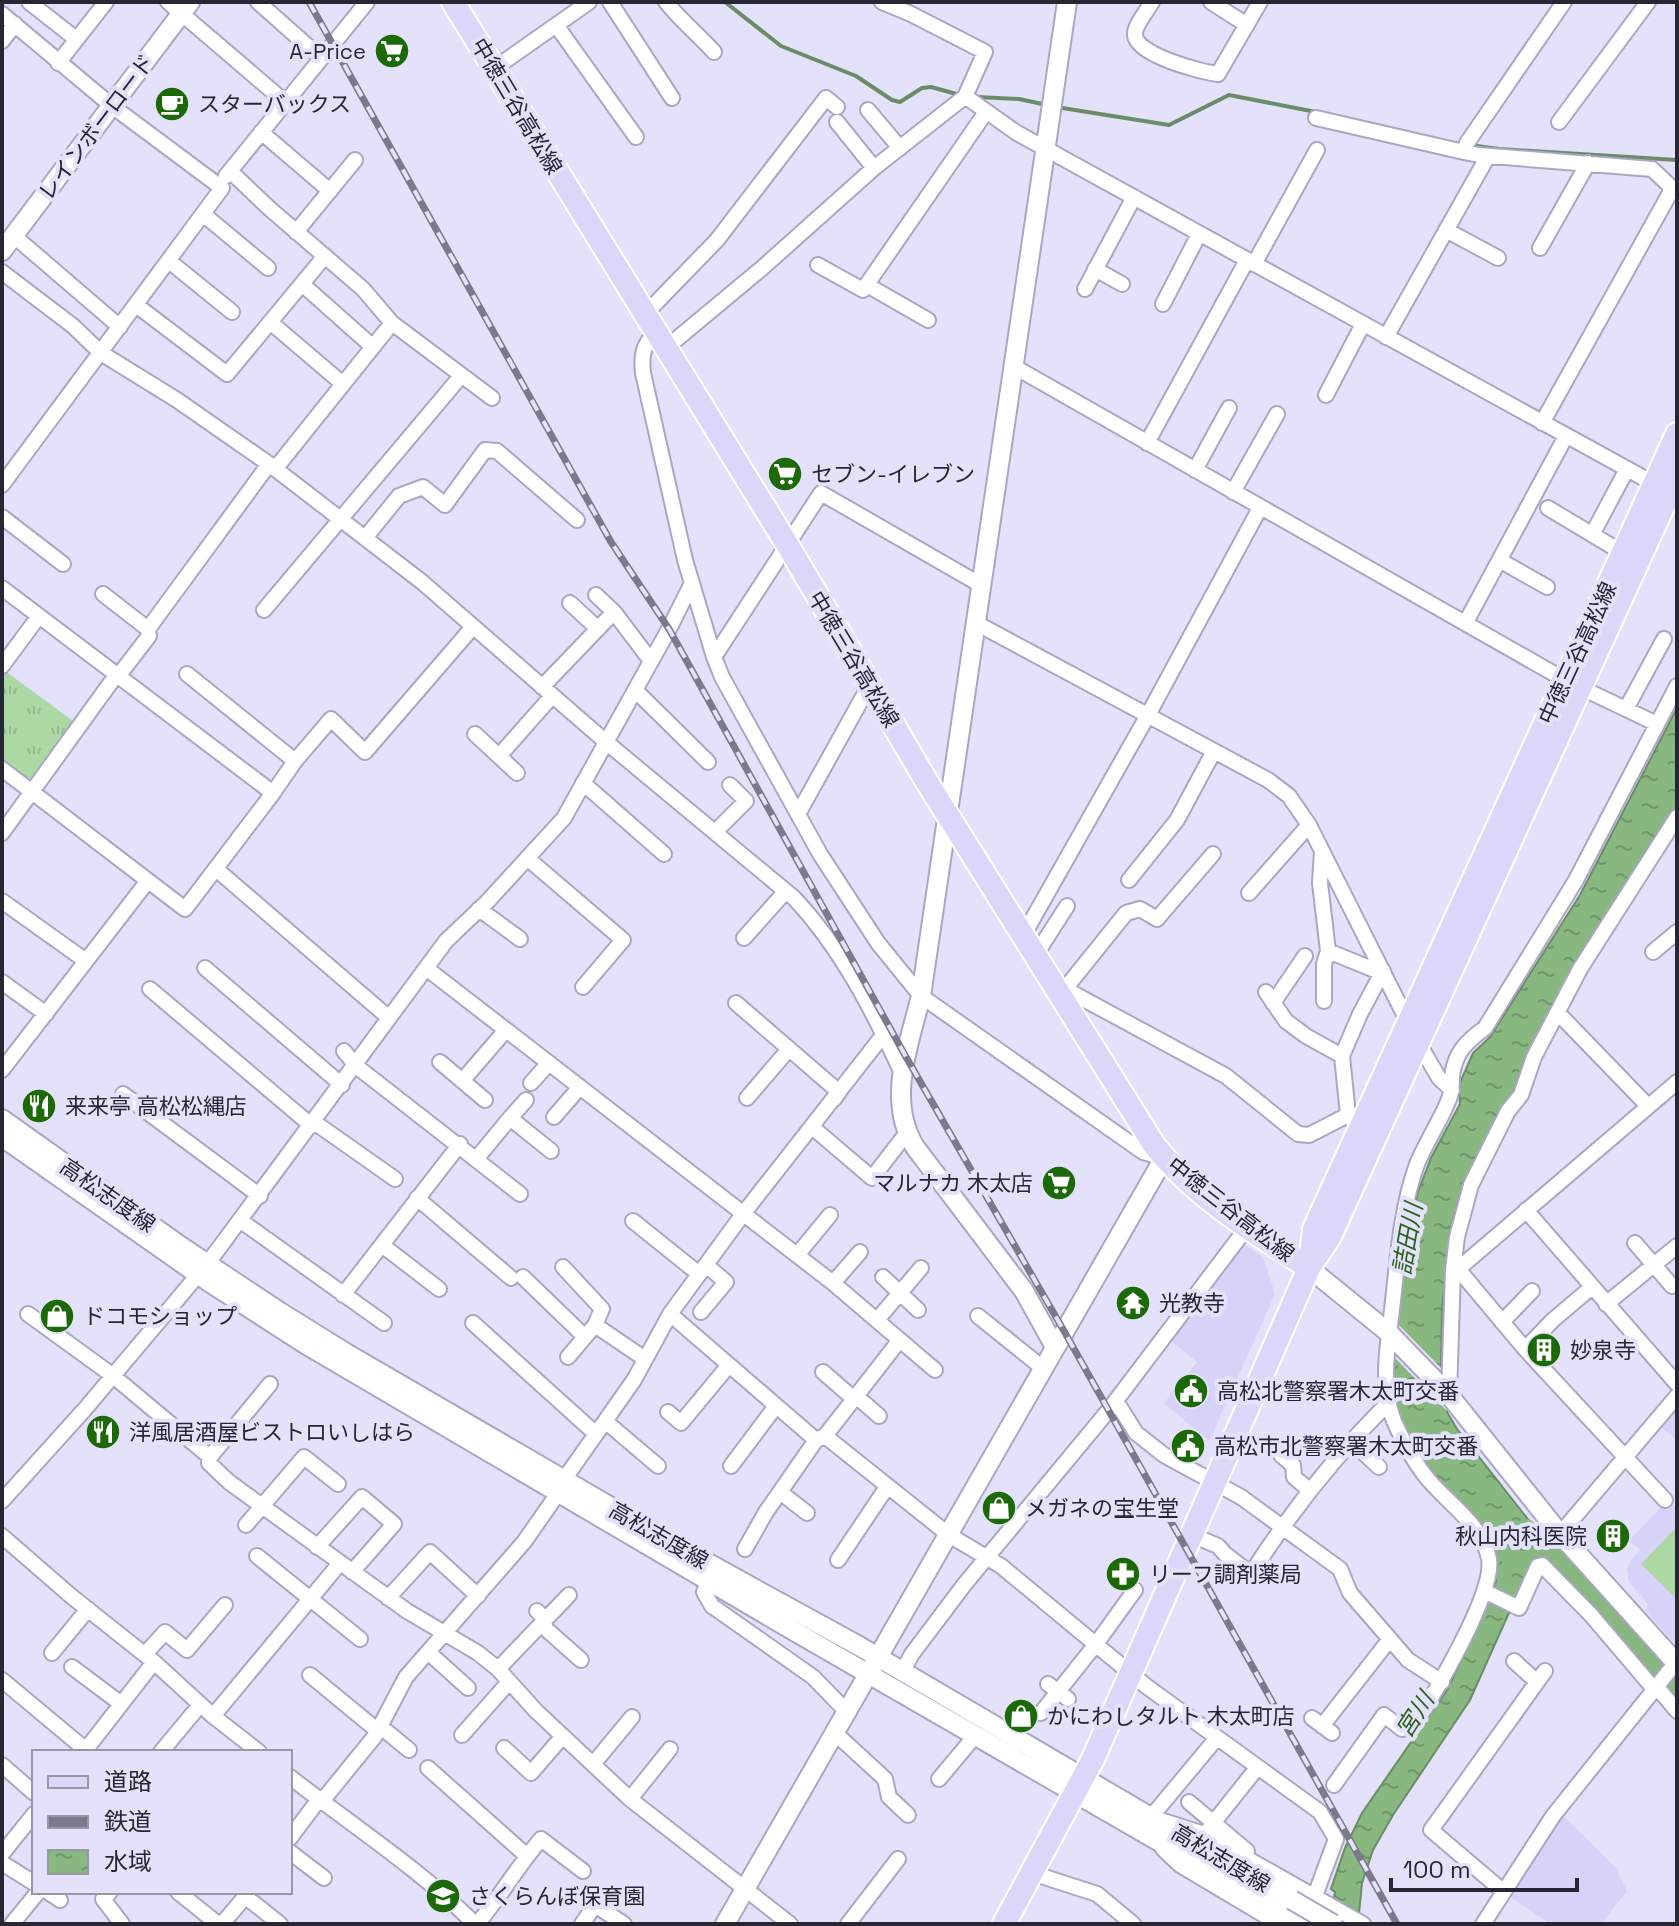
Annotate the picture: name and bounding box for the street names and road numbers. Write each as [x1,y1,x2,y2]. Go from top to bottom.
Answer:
street label: 中徳三谷高松線 [465,33,569,179]
street label: レインボーロード [32,48,160,206]
street label: 中徳三谷高松線 [1532,577,1622,729]
street label: 中徳三谷高松線 [802,586,906,732]
street label: 中徳三谷高松線 [1162,1151,1300,1267]
street label: 高松志度線 [55,1152,161,1238]
street label: 高松志度線 [604,1495,714,1575]
street label: 高松志度線 [1167,1818,1275,1898]

